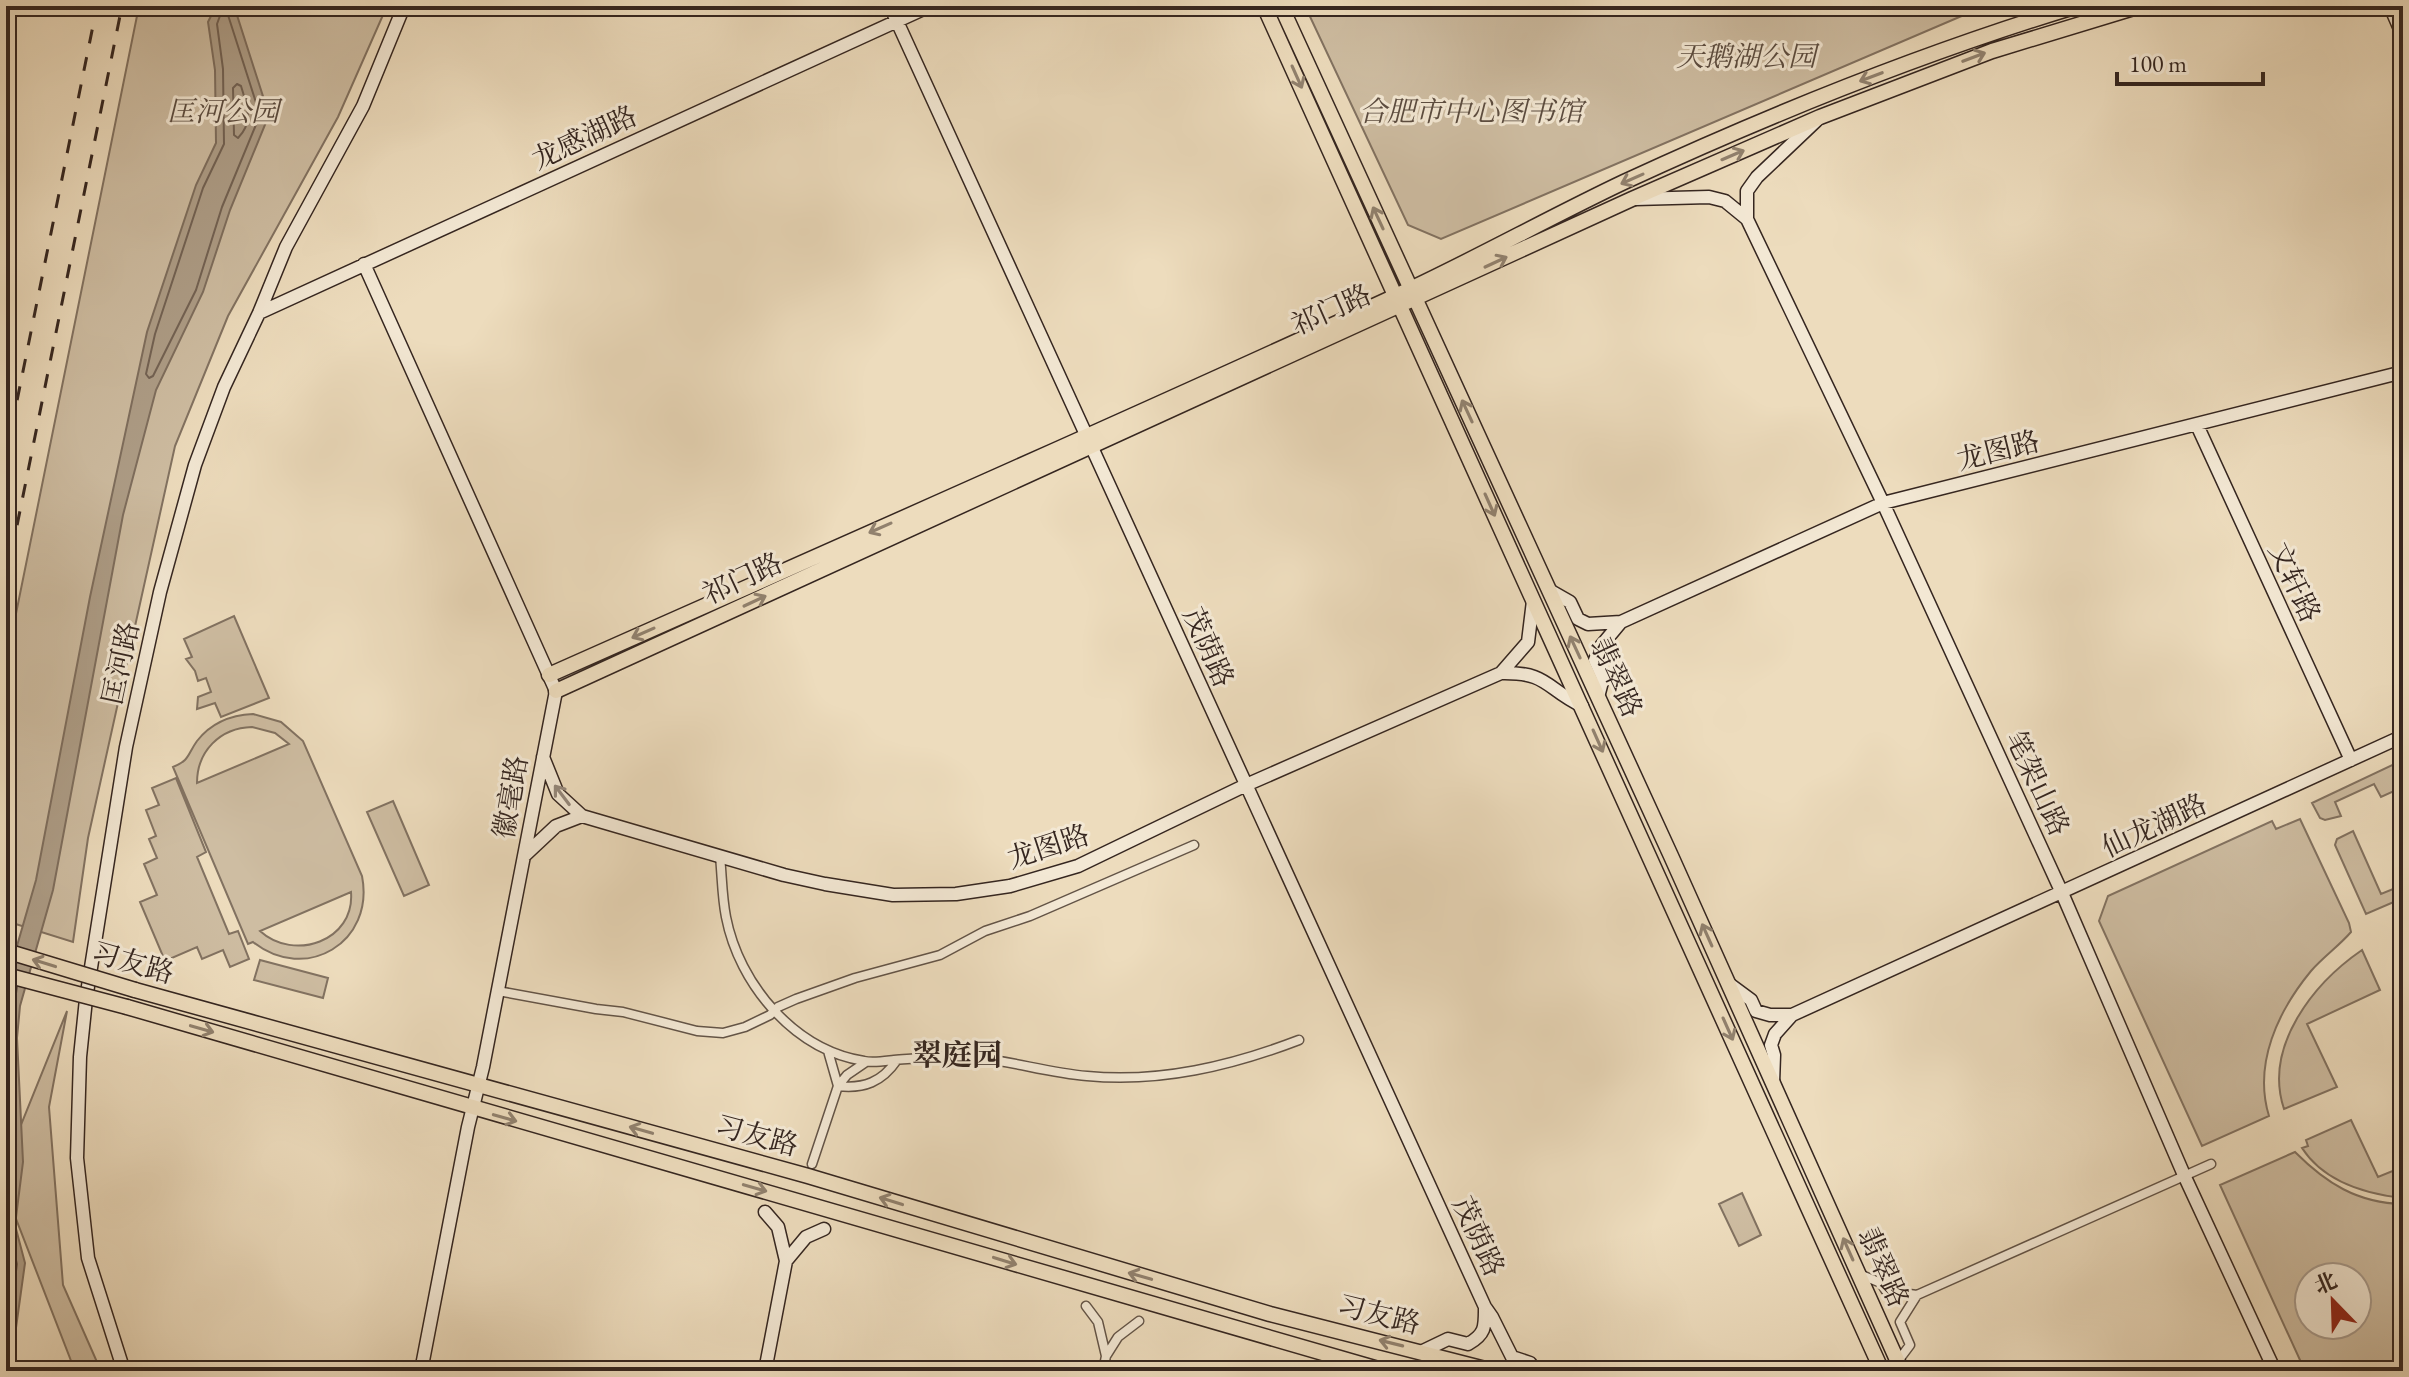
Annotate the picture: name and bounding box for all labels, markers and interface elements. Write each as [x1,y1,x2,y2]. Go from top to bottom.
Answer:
scale bar [2117,36,2263,86]
park label: 天鹅湖公园 [1676,38,1820,74]
text: 100 m [2129,48,2187,79]
one-way arrow [1962,49,1986,63]
one-way arrow [1290,64,1305,89]
one-way arrow [1859,71,1884,85]
park label: 匡河公园 [167,93,283,129]
park label: 合肥市中心图书馆 [1359,93,1587,129]
street label: 龙感湖路 [526,97,642,177]
one-way arrow [1720,146,1745,161]
one-way arrow [1620,172,1644,187]
one-way arrow [1370,206,1385,231]
one-way arrow [1484,253,1508,268]
street label: 祁门路 [1285,275,1377,343]
one-way arrow [1459,399,1474,423]
street label: 龙图路 [1953,422,2043,478]
one-way arrow [1484,492,1499,516]
one-way arrow [869,522,893,537]
street label: 文轩路 [2261,536,2329,628]
street label: 祁门路 [696,544,788,612]
one-way arrow [742,593,766,608]
street label: 茂荫路 [1175,601,1243,693]
street label: 匡河路 [94,618,146,708]
one-way arrow [631,627,655,642]
street label: 翡翠路 [1583,631,1651,723]
one-way arrow [1567,636,1582,660]
street label: 笔架山路 [1998,725,2078,841]
one-way arrow [1591,729,1606,753]
street label: 徽毫路 [485,753,535,841]
one-way arrow [554,784,571,806]
street label: 仙龙湖路 [2096,785,2212,865]
street label: 龙图路 [1002,816,1094,876]
one-way arrow [1698,923,1713,948]
street label: 习友路 [88,933,178,991]
one-way arrow [31,955,57,970]
one-way arrow [1721,1017,1736,1041]
one-way arrow [188,1022,214,1037]
district label: 翠庭园 [912,1035,1002,1074]
street label: 习友路 [712,1107,802,1163]
one-way arrow [491,1111,517,1126]
one-way arrow [629,1122,654,1136]
one-way arrow [742,1181,768,1196]
street label: 茂荫路 [1445,1190,1513,1282]
one-way arrow [879,1193,904,1207]
street label: 翡翠路 [1850,1221,1918,1313]
one-way arrow [1839,1237,1854,1262]
one-way arrow [991,1254,1017,1269]
north arrow [2293,1261,2373,1341]
text: 北 [2310,1265,2341,1301]
one-way arrow [1128,1268,1153,1282]
street label: 习友路 [1334,1286,1424,1342]
one-way arrow [1379,1335,1405,1350]

